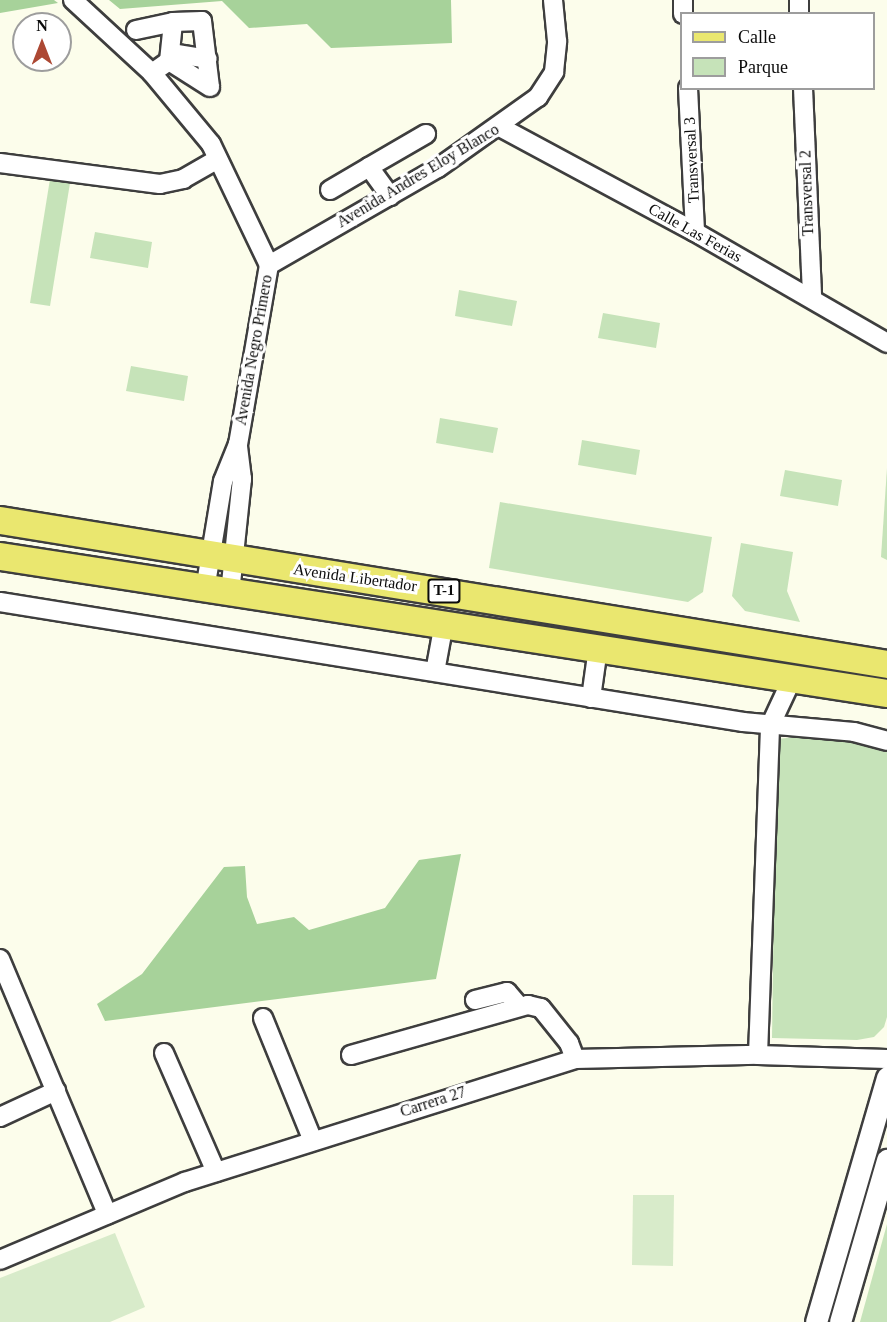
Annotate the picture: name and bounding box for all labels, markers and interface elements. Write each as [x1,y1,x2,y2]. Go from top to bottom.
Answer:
north arrow [12,12,72,72]
legend [680,12,875,90]
text: N [36,17,48,34]
text: Calle [738,27,776,47]
text: Parque [738,57,788,77]
street label: Transversal 3 [680,117,704,203]
street label: Avenida Andres Eloy Blanco [333,120,503,232]
street label: Transversal 2 [796,150,818,236]
street label: Calle Las Ferias [645,199,745,267]
street label: Avenida Negro Primero [231,273,277,427]
street label: Avenida Libertador [292,560,418,596]
road number: T-1 [426,579,462,603]
street label: Carrera 27 [398,1082,468,1122]

